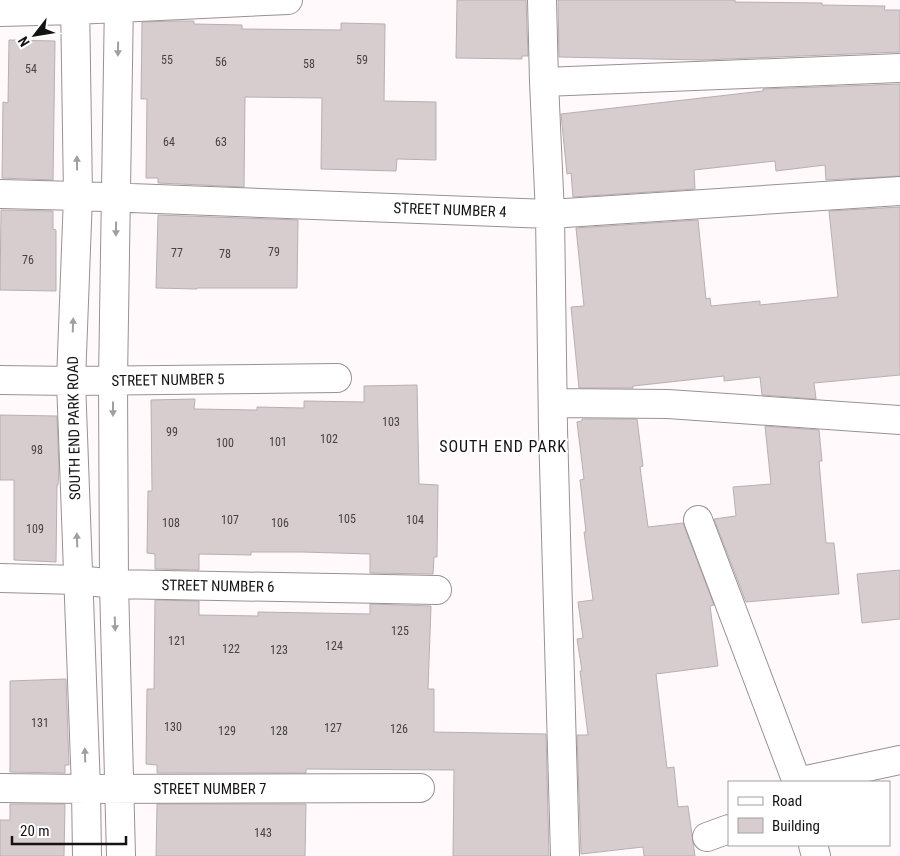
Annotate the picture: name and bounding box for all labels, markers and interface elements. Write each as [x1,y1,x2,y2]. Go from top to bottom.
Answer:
north arrow [10,10,60,60]
text: N [15,34,33,49]
one-way arrow [114,41,122,57]
house number: 55 [161,53,173,67]
house number: 59 [356,53,368,67]
house number: 56 [215,55,227,69]
house number: 58 [303,57,315,71]
house number: 54 [25,62,37,76]
house number: 64 [163,135,175,149]
house number: 63 [215,135,227,149]
one-way arrow [73,154,81,170]
street label: STREET NUMBER 4 [393,199,507,221]
one-way arrow [112,221,120,237]
house number: 79 [268,245,280,259]
house number: 77 [171,246,183,260]
house number: 78 [219,247,231,261]
house number: 76 [22,253,34,267]
one-way arrow [69,317,77,333]
street label: SOUTH END PARK ROAD [64,356,84,500]
street label: STREET NUMBER 5 [111,370,225,390]
one-way arrow [109,401,117,417]
house number: 103 [382,415,400,429]
house number: 99 [166,425,178,439]
house number: 102 [320,432,338,446]
house number: 101 [269,435,287,449]
house number: 100 [216,436,234,450]
district label: SOUTH END PARK [439,437,567,456]
house number: 98 [31,443,43,457]
house number: 105 [338,512,356,526]
house number: 107 [221,513,239,527]
house number: 104 [406,513,424,527]
house number: 108 [162,516,180,530]
house number: 106 [271,516,289,530]
house number: 109 [26,522,44,536]
one-way arrow [73,532,81,548]
street label: STREET NUMBER 6 [161,576,275,596]
one-way arrow [111,616,119,632]
house number: 125 [391,624,409,638]
house number: 121 [168,634,186,648]
house number: 124 [325,639,343,653]
house number: 122 [222,642,240,656]
house number: 123 [270,643,288,657]
house number: 131 [31,716,49,730]
house number: 130 [164,720,182,734]
house number: 127 [324,721,342,735]
house number: 126 [390,722,408,736]
house number: 129 [218,724,236,738]
house number: 128 [270,724,288,738]
one-way arrow [81,747,89,763]
street label: STREET NUMBER 7 [153,780,267,798]
legend [728,781,890,846]
text: Road [772,792,802,810]
scale bar [12,814,126,846]
text: Building [772,817,820,835]
text: 20 m [20,822,50,840]
house number: 143 [254,826,272,840]

